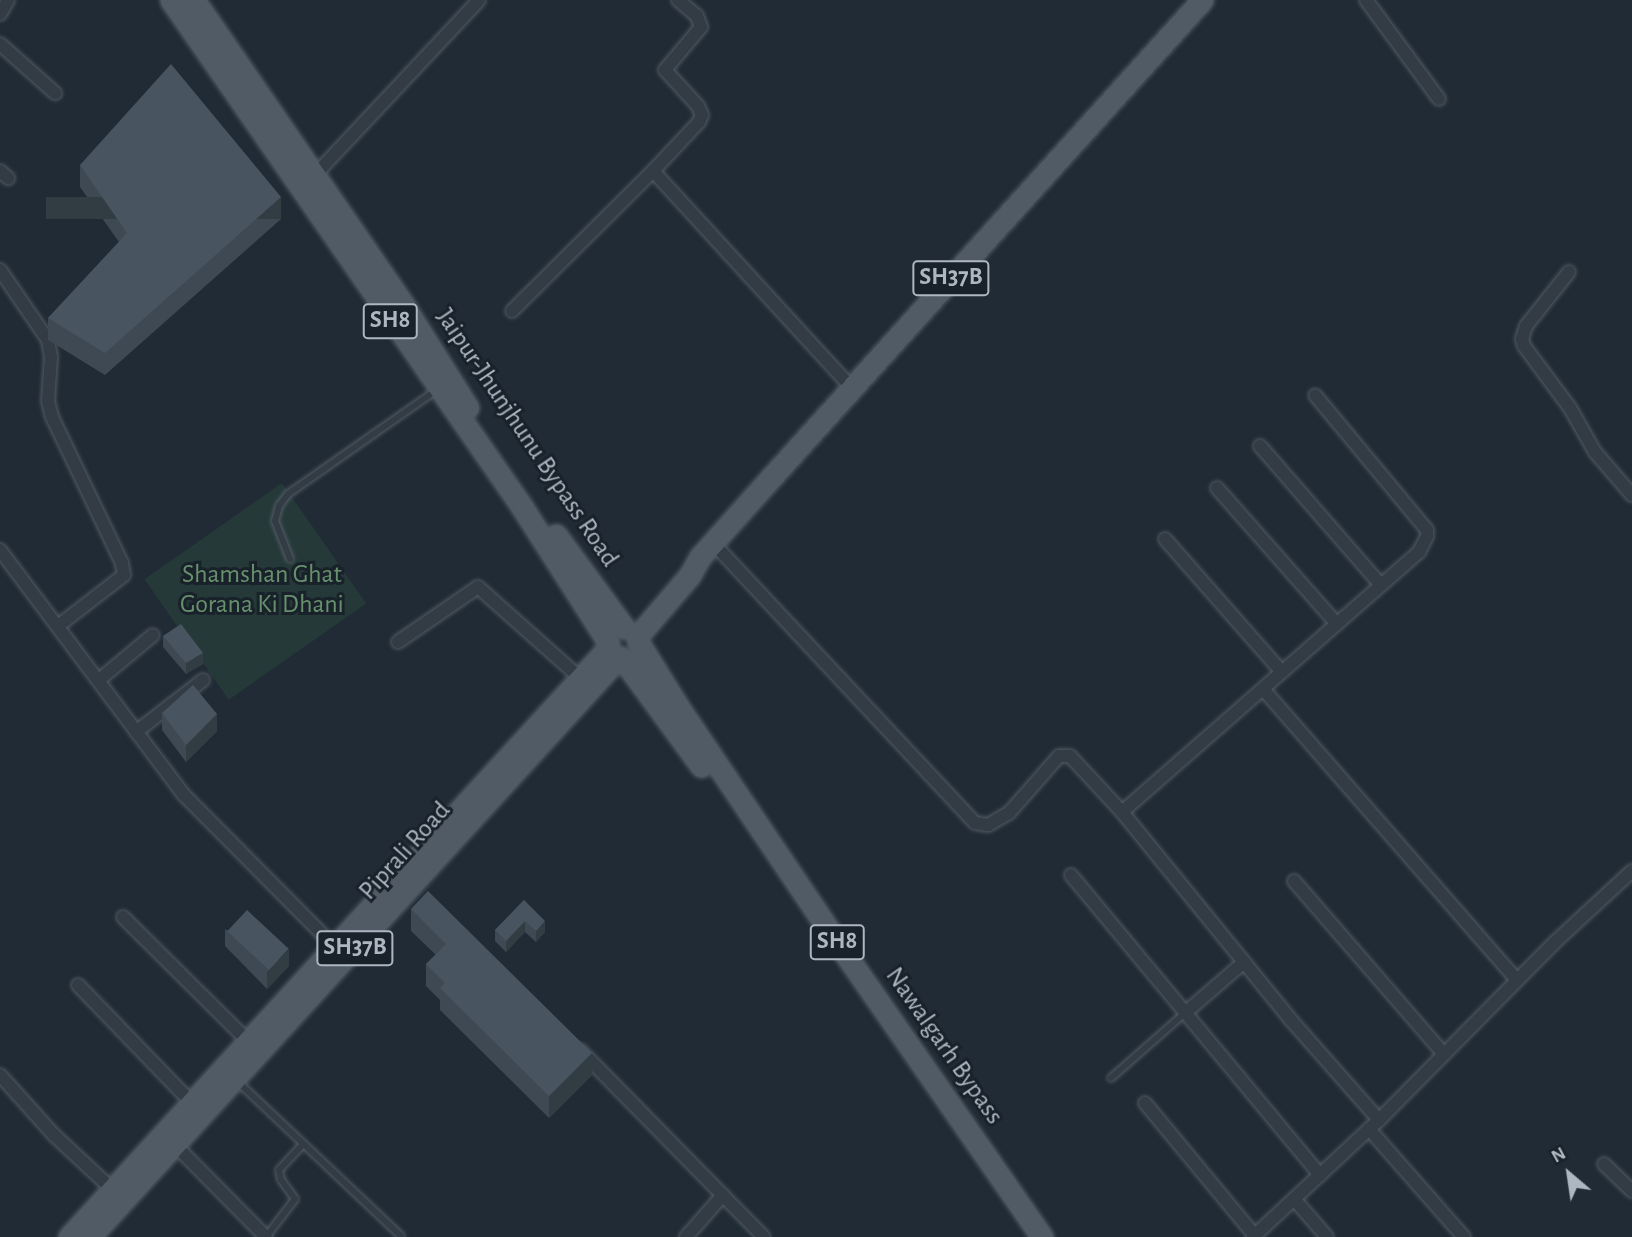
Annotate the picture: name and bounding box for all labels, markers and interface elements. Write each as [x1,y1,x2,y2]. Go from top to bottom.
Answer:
road number: SH37B [911,258,991,298]
road number: SH8 [362,300,418,342]
street label: Jaipur-Jhunjhunu Bypass Road [429,303,625,573]
park label: Shamshan Ghat Gorana Ki Dhani [180,559,344,620]
street label: Piprali Road [353,795,457,907]
road number: SH8 [809,922,865,962]
road number: SH37B [315,928,395,968]
street label: Nawalgarh Bypass [878,962,1010,1130]
north arrow [1534,1139,1604,1209]
text: N [1548,1144,1569,1167]

